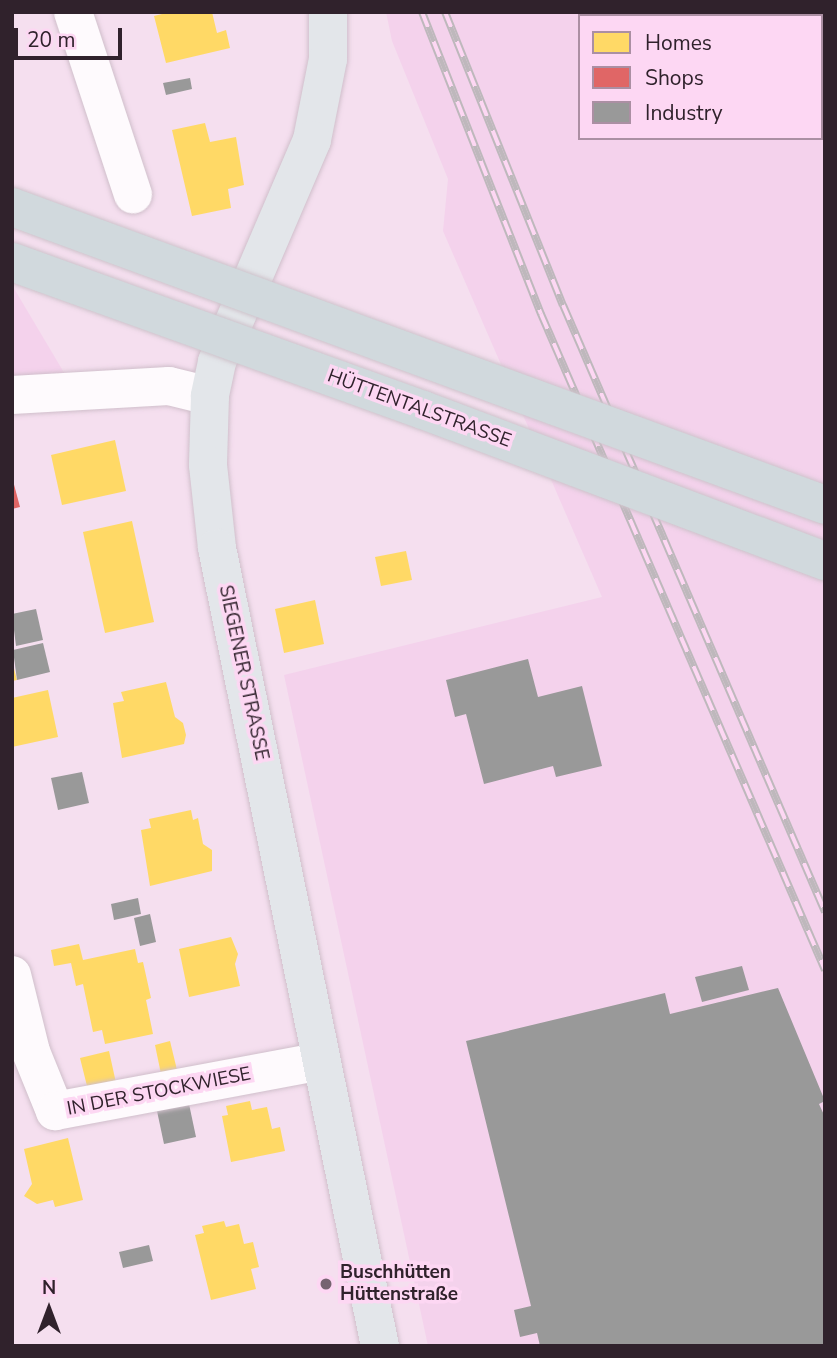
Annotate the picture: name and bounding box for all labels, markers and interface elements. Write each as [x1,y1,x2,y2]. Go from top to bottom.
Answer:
scale bar [18,14,126,58]
legend [578,14,823,140]
text: 20 m [27,26,76,54]
text: Homes [645,29,712,57]
text: Shops [645,64,704,92]
text: Industry [645,99,723,127]
street label: HÜTTENTALSTRASSE [324,365,514,453]
street label: SIEGENER STRASSE [213,583,273,763]
street label: IN DER STOCKWIESE [65,1063,253,1121]
place label: Buschhütten Hüttenstraße [340,1262,458,1306]
north arrow [14,1274,84,1344]
text: N [42,1275,56,1301]
marker: Buschhütten Hüttenstraße [318,1276,334,1292]

